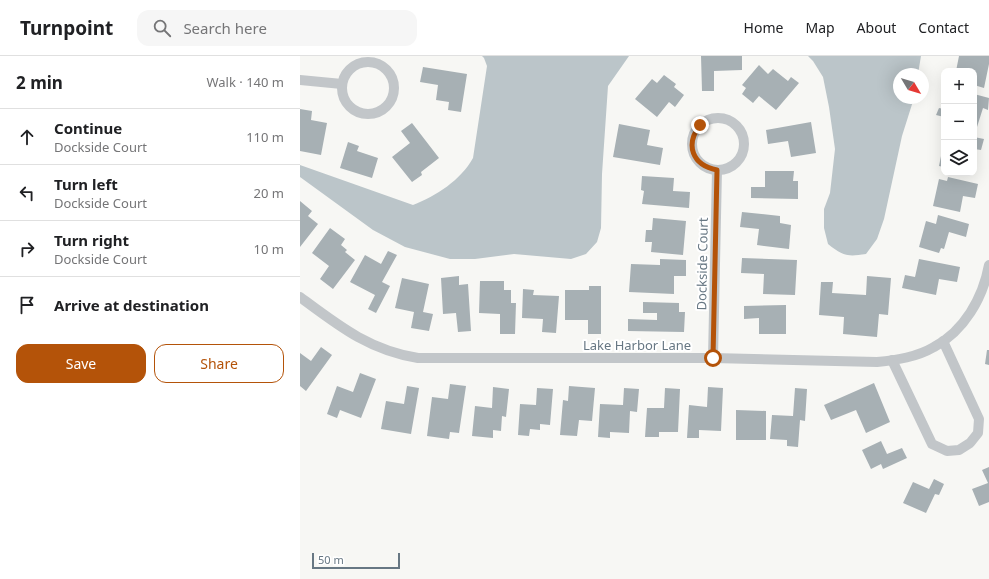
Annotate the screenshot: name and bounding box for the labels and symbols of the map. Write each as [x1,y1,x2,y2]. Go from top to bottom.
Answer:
north arrow [893,68,929,104]
route end [691,116,709,134]
street label: Dockside Court [692,217,712,311]
street label: Lake Harbor Lane [583,336,691,354]
route start [704,349,722,367]
scale bar [312,551,400,570]

